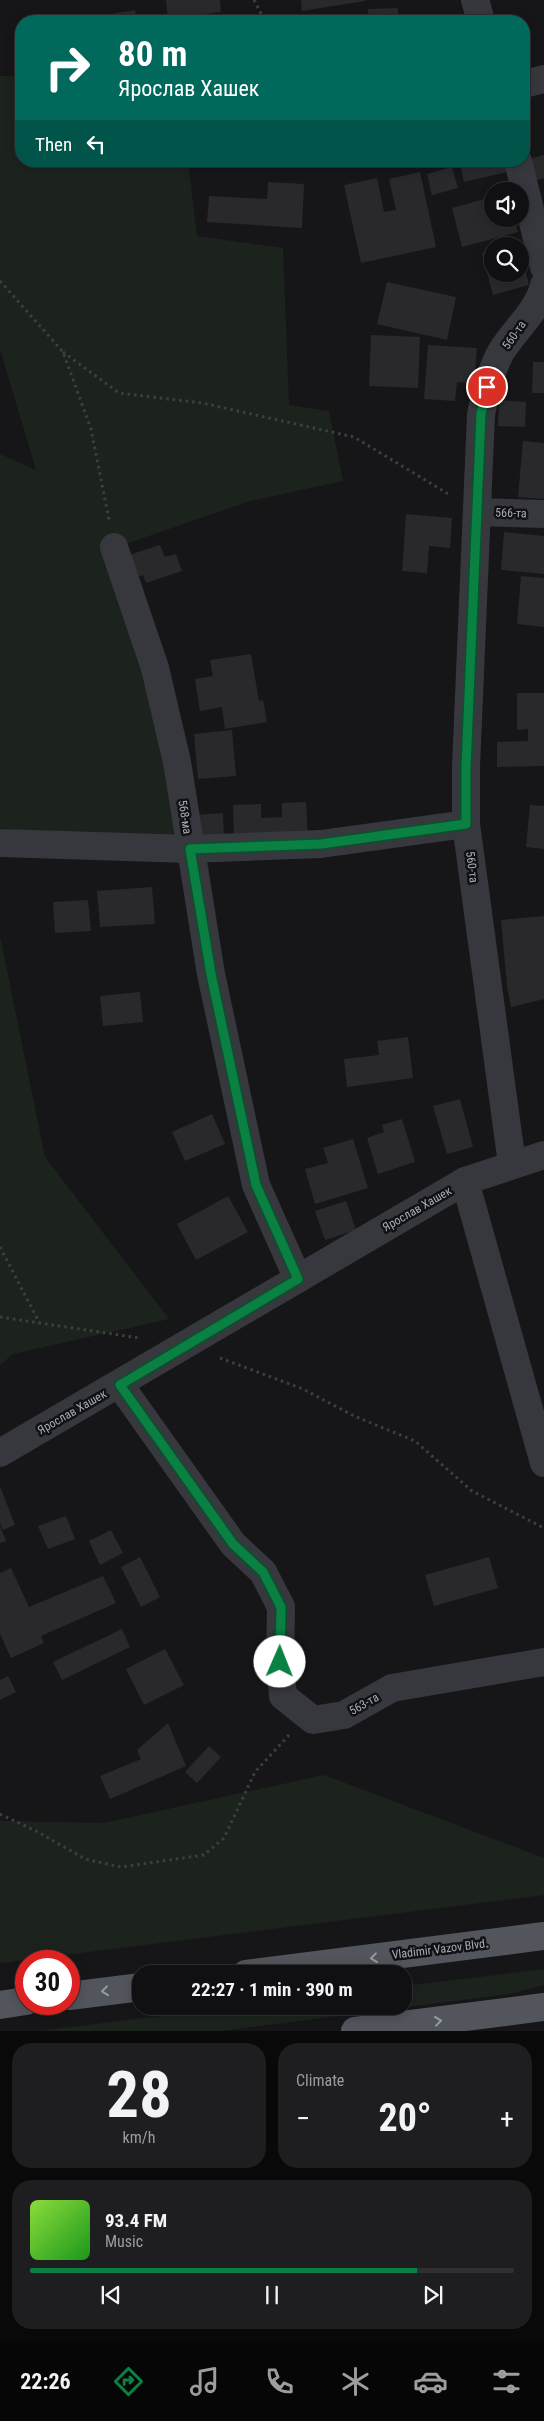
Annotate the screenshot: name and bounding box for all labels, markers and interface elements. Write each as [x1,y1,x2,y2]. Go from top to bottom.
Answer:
text: 80 m [118,34,187,75]
icon: right [35,35,100,100]
text: Ярослав Хашек [118,76,259,101]
icon: left [82,130,110,158]
text: Then [35,133,72,156]
map controls [484,182,529,282]
button: sound [484,182,529,227]
button: search [484,237,529,282]
street label: 560-та [499,318,529,352]
pin [466,366,508,408]
icon: arrive [473,373,501,401]
street label: 566-та [495,505,527,521]
street label: 568-ма [175,799,195,835]
street label: 560-та [463,851,481,884]
street label: Ярослав Хашек [380,1184,454,1234]
street label: Ярослав Хашек [35,1387,109,1437]
position arrow [253,1635,305,1687]
street label: 563-та [347,1690,381,1718]
street label: Vladimir Vazov Blvd. [391,1936,489,1962]
speed limit sign: 30 [15,1950,80,2015]
one-way arrow [370,1952,378,1963]
text: 22:27 · 1 min · 390 m [191,1978,353,2001]
one-way arrow [101,1986,109,1996]
one-way arrow [434,2016,443,2026]
text: 28 [106,2057,172,2133]
text: Climate [296,2071,344,2090]
text: 20° [378,2096,432,2140]
text: − [296,2102,310,2135]
text: + [500,2102,514,2135]
text: km/h [123,2128,155,2147]
text: 93.4 FM [105,2209,167,2232]
text: Music [105,2232,143,2251]
icon: previous [97,2281,125,2309]
icon: pause [258,2281,286,2309]
icon: next [419,2281,447,2309]
icon: directions [111,2364,146,2399]
icon: music [187,2364,222,2399]
icon: phone [262,2364,297,2399]
icon: climate [338,2364,373,2399]
icon: car [413,2364,448,2399]
icon: filters [489,2364,524,2399]
text: 22:26 [20,2369,71,2394]

